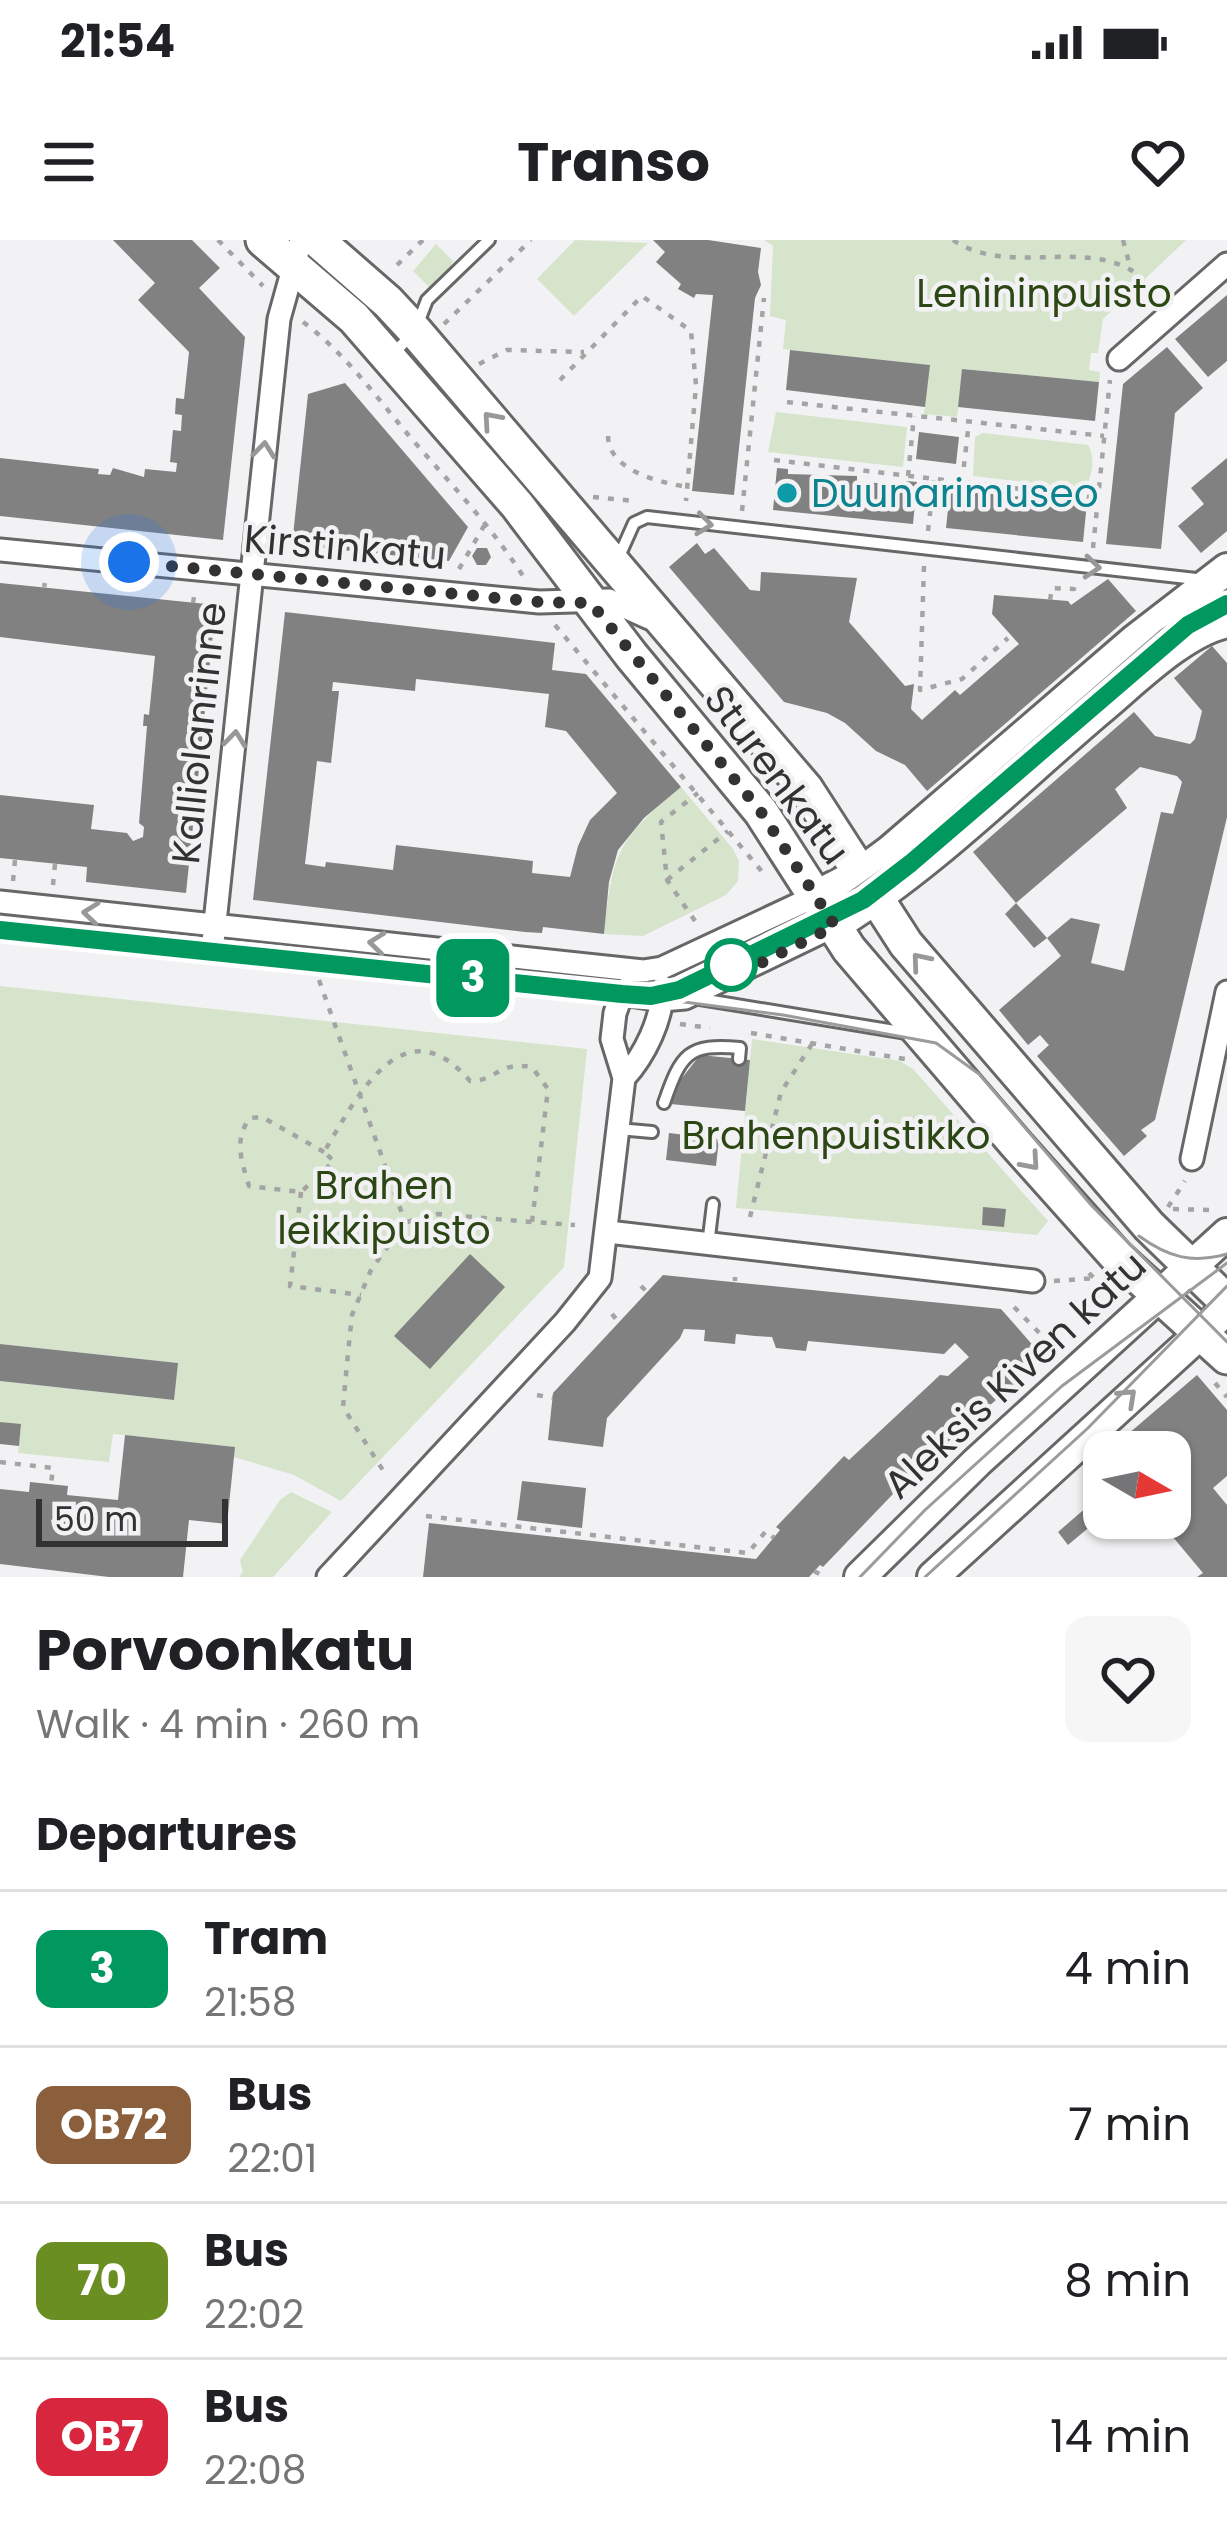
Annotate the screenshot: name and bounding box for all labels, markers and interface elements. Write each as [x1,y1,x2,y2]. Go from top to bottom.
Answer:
text: 21:54 [60,10,175,73]
text: Transo [517,124,710,200]
icon: menu [36,129,102,195]
icon: heart [1125,129,1191,195]
park label: Lenininpuisto [916,266,1172,321]
one-way arrow [484,412,506,434]
one-way arrow [251,440,277,460]
place label: Duunarimuseo [811,466,1099,521]
marker: Duunarimuseo [774,480,800,506]
street label: Kirstinkatu [242,511,448,583]
one-way arrow [694,511,714,537]
your location [99,532,159,592]
one-way arrow [1083,554,1102,579]
street label: Kalliolanrinne [158,600,240,866]
street label: Sturenkatu [691,674,863,876]
one-way arrow [222,729,247,748]
one-way arrow [81,900,100,926]
one-way arrow [367,931,386,956]
line badge: 3 [434,939,512,1017]
unlabelled marker [706,940,756,990]
text: 3 [460,948,486,1007]
one-way arrow [913,953,934,975]
park label: Brahenpuistikko [681,1108,991,1163]
one-way arrow [1017,1148,1038,1170]
park label: Brahen leikkipuisto [277,1158,491,1258]
street label: Aleksis Kiven katu [872,1239,1158,1511]
one-way arrow [1115,1390,1136,1412]
north arrow [1083,1431,1191,1539]
map controls [1083,1431,1191,1539]
scale bar [36,1493,228,1546]
text: 50 m [54,1496,138,1543]
text: Porvoonkatu [36,1610,414,1690]
button: heart [1065,1616,1191,1742]
text: Walk · 4 min · 260 m [36,1697,420,1752]
text: Departures [36,1803,298,1866]
text: Tram [204,1907,328,1970]
text: 4 min [1064,1937,1191,2000]
text: 3 [89,1939,115,1998]
text: 21:58 [204,1975,296,2030]
text: Bus [227,2063,312,2126]
text: 7 min [1068,2093,1191,2156]
text: OB72 [60,2095,167,2154]
text: 22:01 [227,2131,317,2186]
text: Bus [204,2219,289,2282]
text: 8 min [1064,2249,1191,2312]
text: 70 [77,2251,127,2310]
text: 22:02 [204,2287,304,2342]
text: Bus [204,2375,289,2438]
text: 14 min [1050,2405,1191,2468]
text: OB7 [60,2407,144,2466]
text: 22:08 [204,2443,306,2498]

